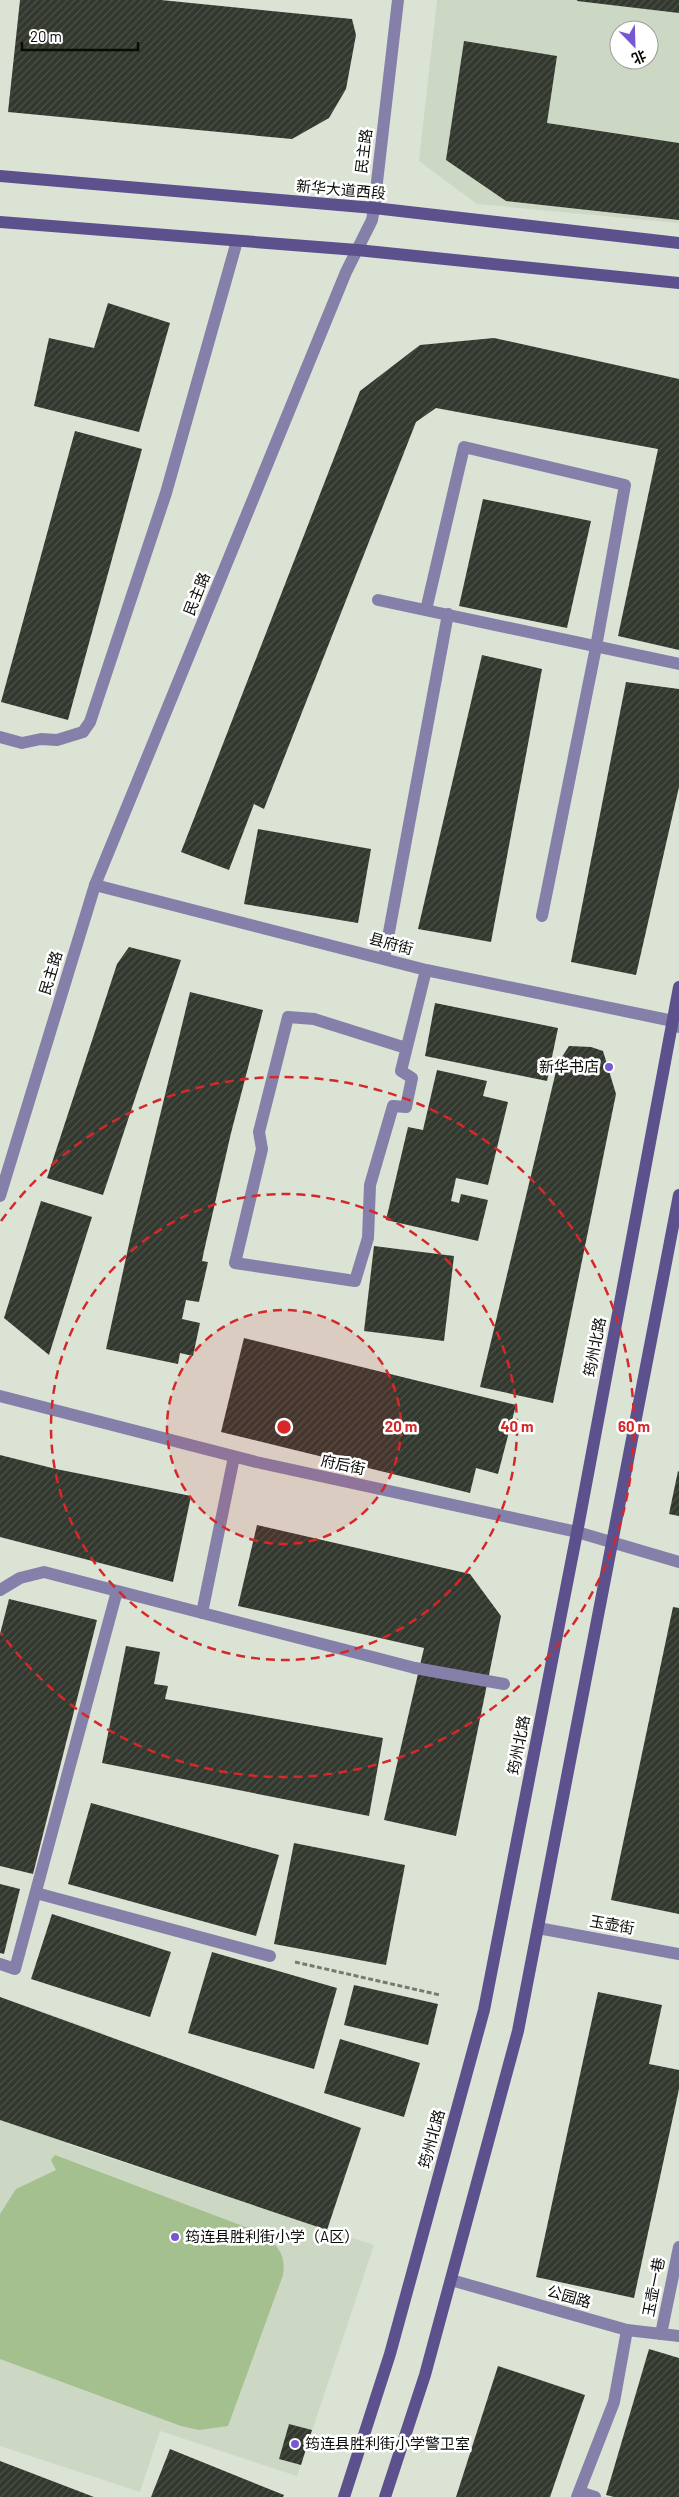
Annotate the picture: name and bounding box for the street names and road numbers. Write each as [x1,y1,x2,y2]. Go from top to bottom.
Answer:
street label: 民主路 [351,127,375,174]
street label: 新华大道西段 [295,176,387,202]
street label: 民主路 [179,569,213,618]
street label: 县府街 [367,929,415,958]
street label: 民主路 [35,949,65,997]
street label: 筠州北路 [579,1316,609,1378]
street label: 府后街 [319,1451,367,1478]
street label: 筠州北路 [503,1714,533,1776]
street label: 玉壶街 [588,1911,636,1937]
street label: 筠州北路 [415,2107,447,2170]
street label: 玉壶一巷 [638,2256,668,2318]
street label: 公园路 [545,2281,593,2311]

